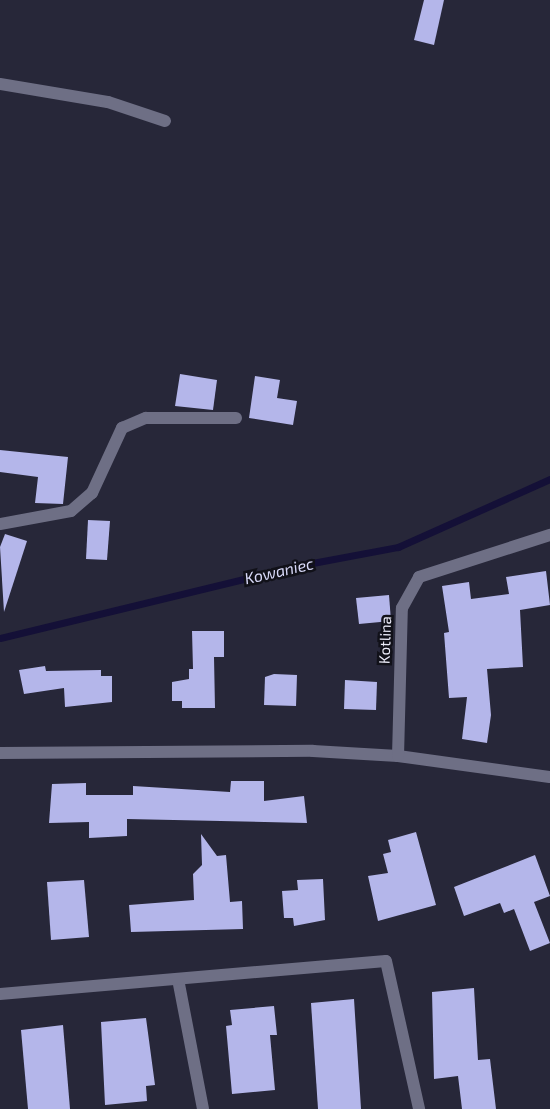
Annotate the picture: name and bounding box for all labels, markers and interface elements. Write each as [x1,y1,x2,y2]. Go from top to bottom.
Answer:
water label: Kowaniec [243,554,315,588]
street label: Kotlina [375,616,395,664]

